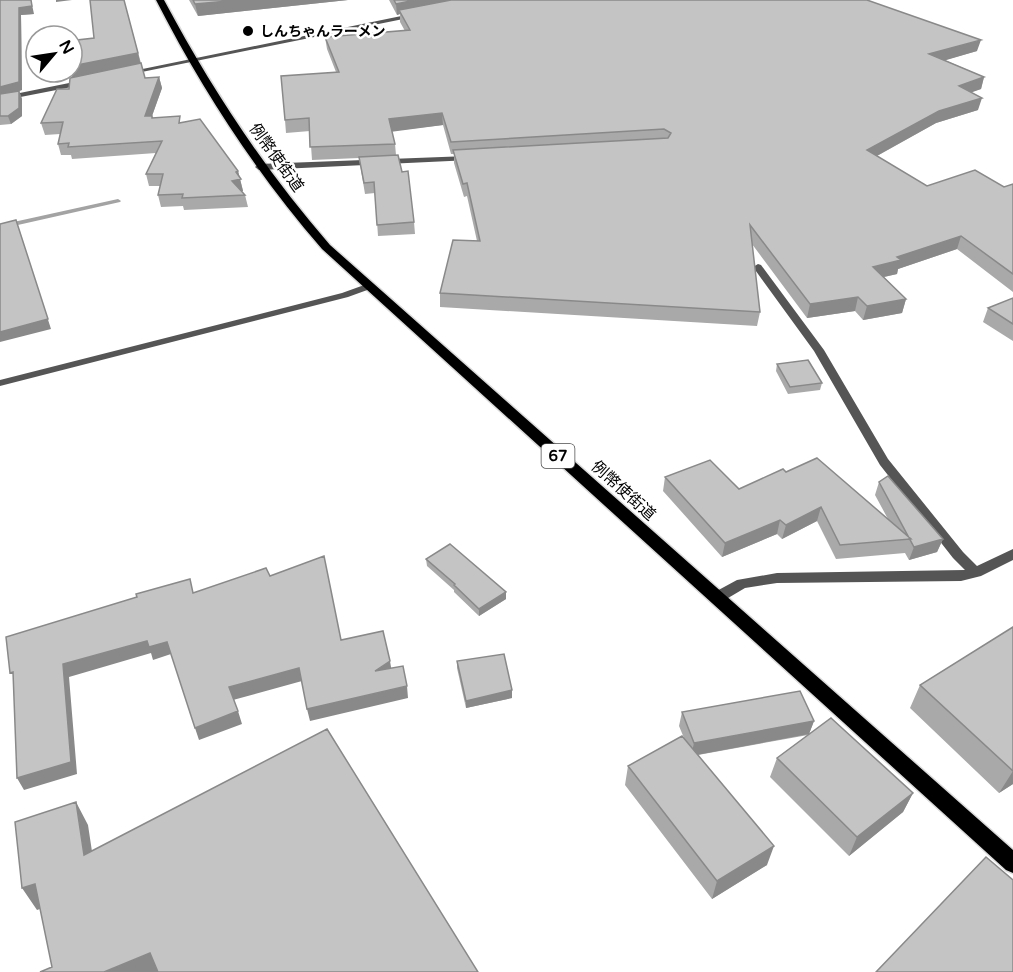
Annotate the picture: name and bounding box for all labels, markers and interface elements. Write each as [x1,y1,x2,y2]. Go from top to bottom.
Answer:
place label: しんちゃんラーメン [260,23,385,40]
north arrow [24,24,84,84]
marker: しんちゃんラーメン [241,24,255,38]
text: N [54,37,78,58]
street label: 例幣使街道 [245,119,308,196]
road number: 67 [542,444,574,468]
street label: 例幣使街道 [587,457,660,525]

